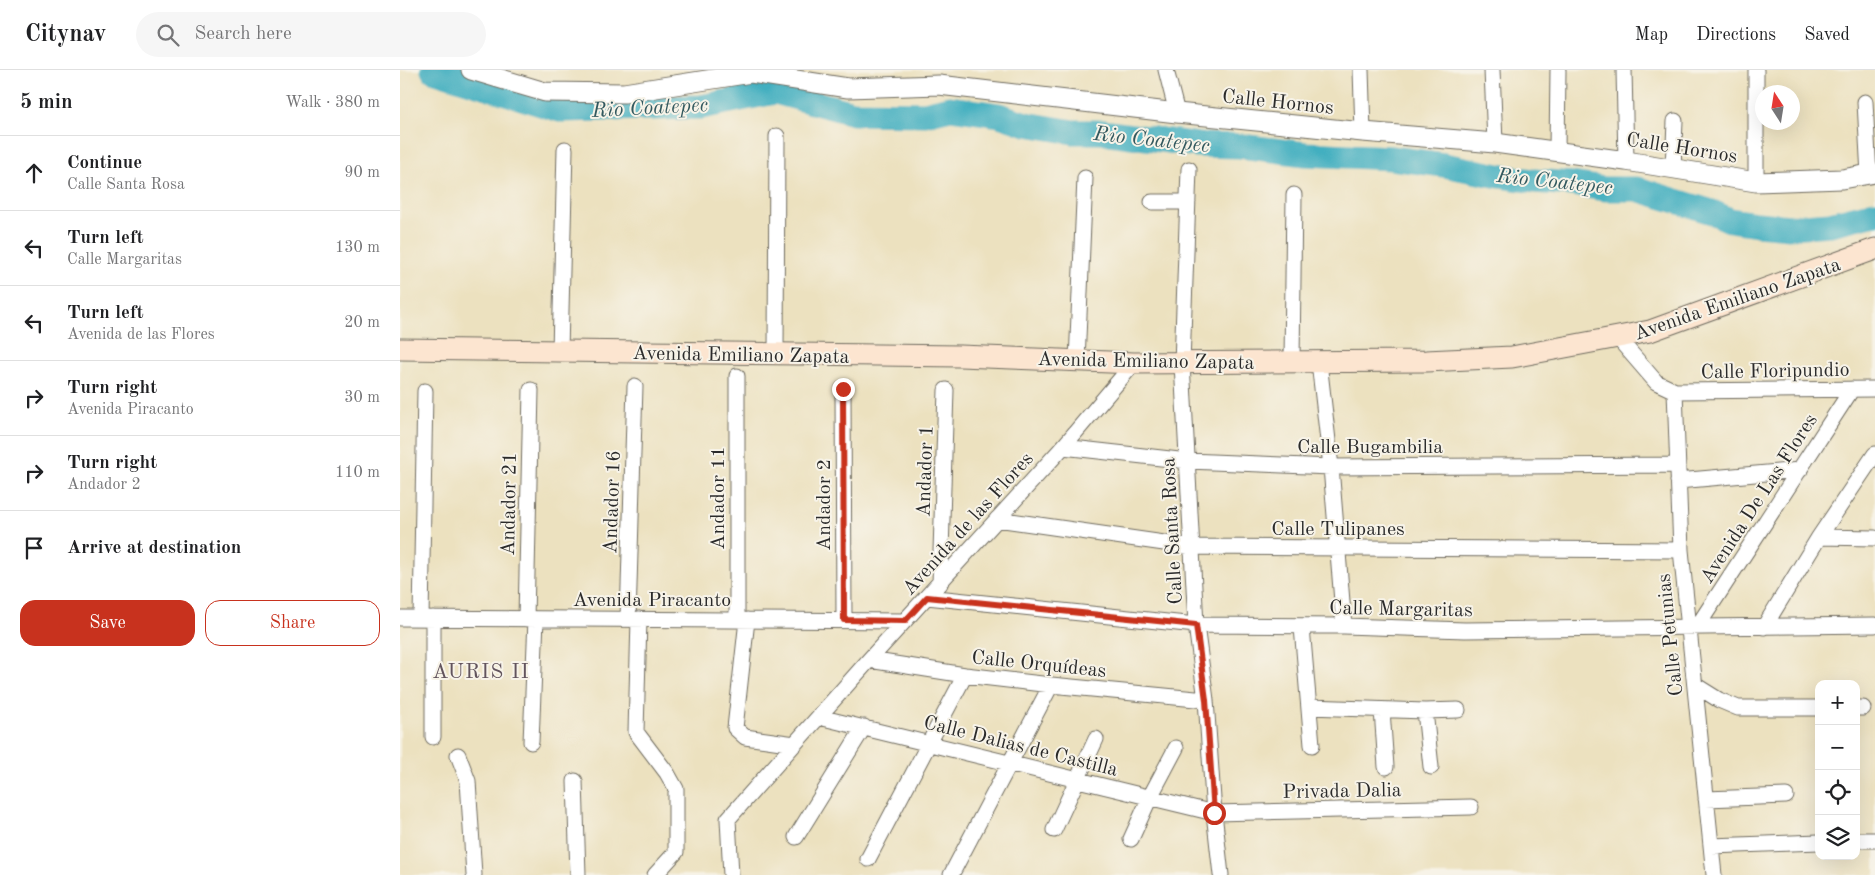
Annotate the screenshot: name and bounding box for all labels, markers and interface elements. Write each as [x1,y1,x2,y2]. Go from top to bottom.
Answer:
search box [136,12,486,57]
icon: search [154,21,182,49]
text: Citynav [25,23,106,47]
text: Search here [194,25,292,44]
text: Map [1635,26,1668,44]
text: Directions [1696,26,1776,44]
text: Saved [1804,26,1850,44]
north arrow [1755,85,1800,130]
street label: Calle Hornos [1221,87,1335,119]
text: 5 min [20,92,73,113]
text: Walk · 380 m [285,95,380,111]
water label: Rio Coatepec [590,95,709,122]
water label: Rio Coatepec [1092,124,1211,157]
street label: Calle Hornos [1625,130,1739,168]
text: Continue [67,154,142,173]
icon: ahead [20,159,48,187]
text: 90 m [344,165,380,181]
water label: Rio Coatepec [1495,166,1614,199]
text: Calle Santa Rosa [67,177,185,193]
text: Turn left [67,229,144,248]
icon: left [20,234,48,262]
text: 130 m [335,240,380,256]
text: Calle Margaritas [67,252,182,268]
street label: Avenida Emiliano Zapata [1632,255,1844,345]
text: Turn left [67,304,144,323]
icon: left [20,309,48,337]
text: 20 m [344,315,380,331]
text: Avenida de las Flores [67,327,215,343]
street label: Avenida Emiliano Zapata [632,344,850,368]
street label: Avenida Emiliano Zapata [1037,350,1255,374]
street label: Calle Floripundio [1700,361,1850,383]
route end [832,378,855,401]
text: Turn right [67,379,157,398]
icon: right [20,384,48,412]
text: 30 m [344,390,380,406]
text: Avenida Piracanto [67,402,194,418]
street label: Avenida De Las Flores [1697,411,1822,587]
street label: Andador 1 [914,425,938,517]
street label: Calle Bugambilia [1297,438,1443,458]
street label: Andador 11 [709,446,729,550]
street label: Avenida de las Flores [899,449,1038,600]
street label: Andador 16 [601,450,625,554]
street label: Andador 21 [499,452,521,556]
text: Turn right [67,454,157,473]
street label: Calle Santa Rosa [1159,457,1187,605]
icon: right [20,459,48,487]
street label: Andador 2 [815,459,835,551]
text: 110 m [335,465,380,481]
text: Andador 2 [67,477,141,493]
street label: Calle Tulipanes [1271,520,1405,540]
icon: arrive [20,534,48,562]
text: Arrive at destination [67,539,241,558]
street label: Calle Petunias [1655,573,1687,697]
street label: Avenida Piracanto [573,591,731,611]
street label: Calle Margaritas [1329,599,1473,621]
button: Save [20,600,195,646]
button: Share [205,600,380,646]
street label: Calle Orquídeas [970,648,1107,682]
district label: AURIS II [432,662,530,683]
map controls [1815,680,1860,860]
button: + [1815,680,1860,725]
street label: Calle Dalias de Castilla [921,713,1120,781]
button: − [1815,725,1860,770]
button: locate [1815,770,1860,815]
street label: Privada Dalia [1282,781,1402,803]
route start [1203,802,1226,825]
button: layers [1815,815,1860,860]

